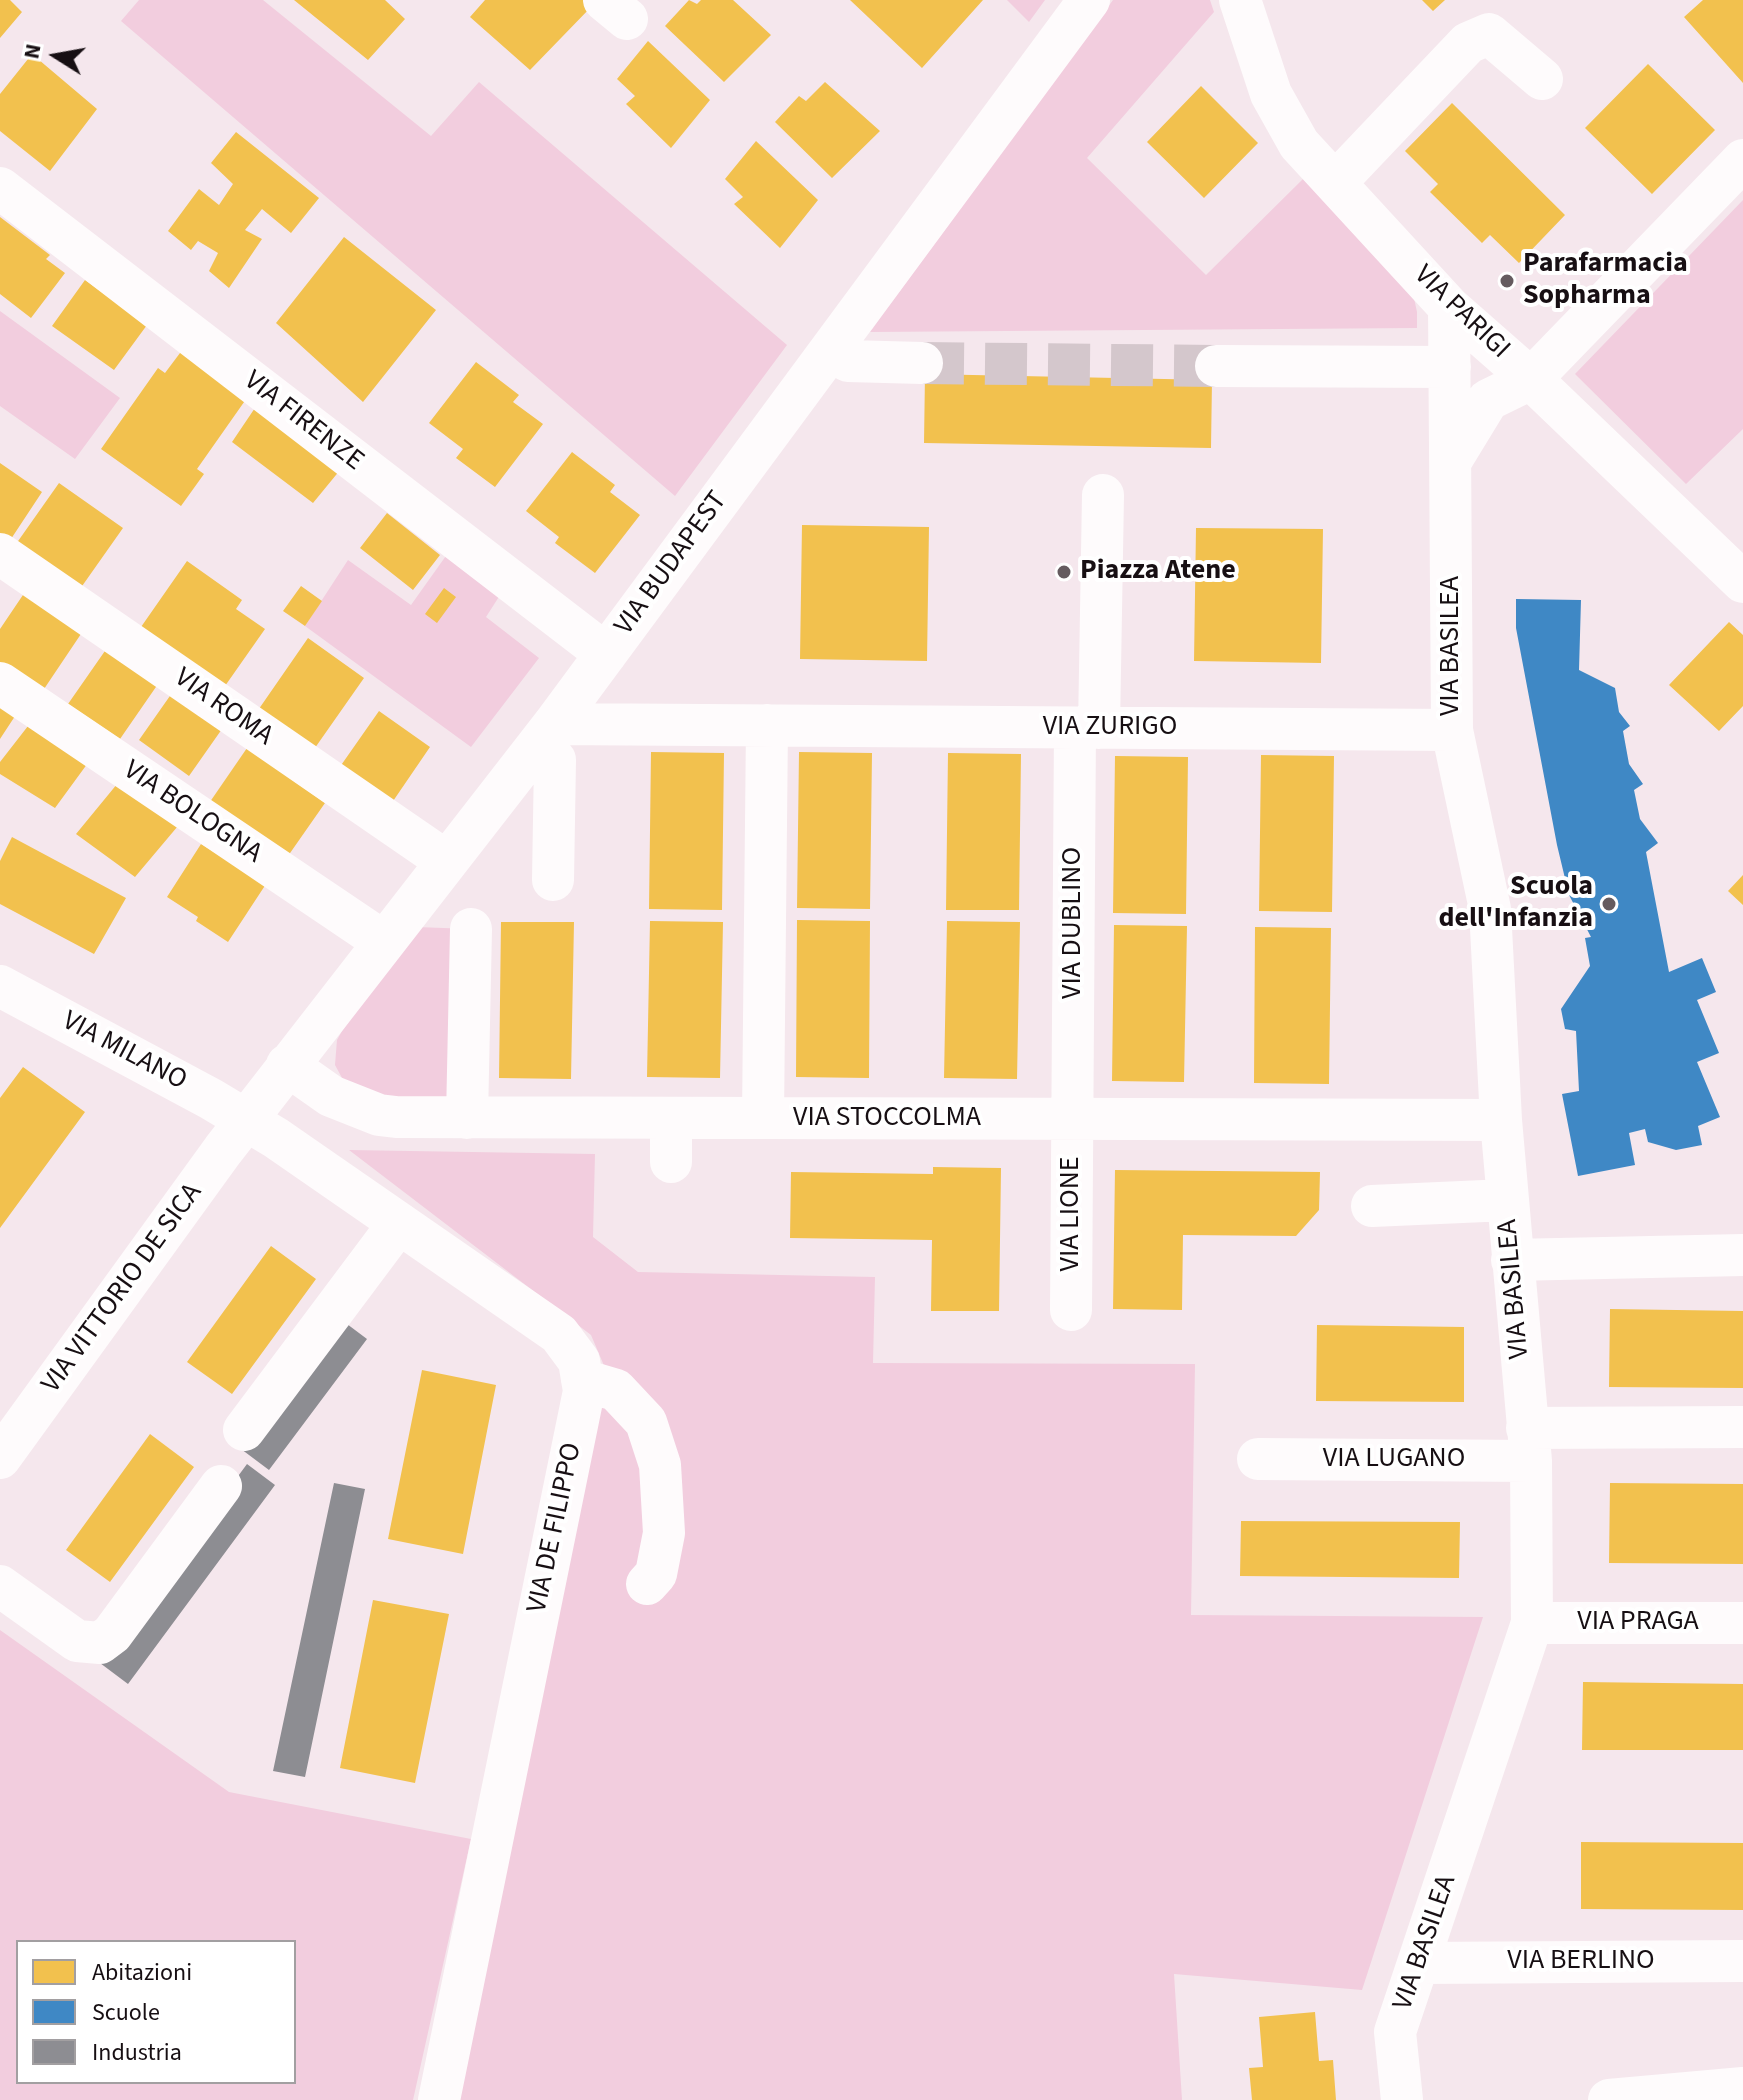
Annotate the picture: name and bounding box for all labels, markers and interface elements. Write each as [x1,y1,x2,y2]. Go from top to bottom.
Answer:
north arrow [16,16,96,96]
text: N [15,41,50,62]
place label: Parafarmacia Sopharma [1523,248,1688,314]
street label: VIA PARIGI [1406,259,1516,367]
marker: Parafarmacia Sopharma [1498,272,1516,290]
street label: VIA FIRENZE [237,365,369,479]
street label: VIA BUDAPEST [609,486,735,642]
place label: Piazza Atene [1080,555,1236,589]
marker: Piazza Atene [1055,563,1073,581]
street label: VIA BASILEA [1435,576,1469,716]
street label: VIA ROMA [167,662,279,754]
street label: VIA ZURIGO [1043,711,1177,745]
street label: VIA BOLOGNA [116,754,268,872]
street label: VIA DUBLINO [1057,847,1091,999]
place label: Scuola dell'Infanzia [1438,871,1593,937]
marker: Scuola dell'Infanzia [1600,895,1618,913]
street label: VIA MILANO [56,1005,192,1099]
street label: VIA STOCCOLMA [793,1102,981,1136]
street label: VIA LIONE [1055,1156,1089,1272]
street label: VIA VITTORIO DE SICA [36,1178,210,1400]
street label: VIA BASILEA [1492,1218,1538,1360]
street label: VIA DE FILIPPO [522,1440,590,1616]
street label: VIA LUGANO [1323,1443,1465,1477]
street label: VIA PRAGA [1577,1606,1699,1640]
street label: VIA BASILEA [1387,1871,1465,2015]
legend [16,1940,296,2084]
street label: VIA BERLINO [1507,1945,1655,1979]
text: Abitazioni [92,1955,192,1990]
text: Scuole [92,1995,160,2030]
text: Industria [92,2035,182,2070]

